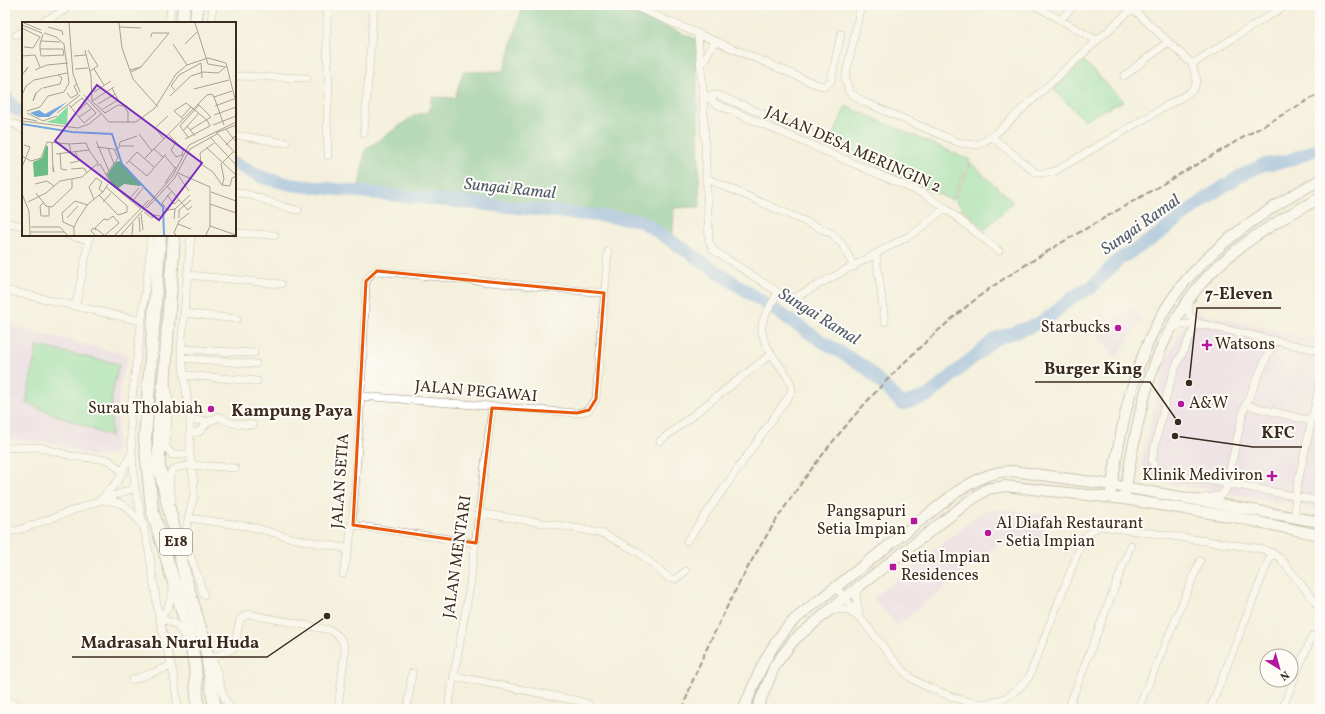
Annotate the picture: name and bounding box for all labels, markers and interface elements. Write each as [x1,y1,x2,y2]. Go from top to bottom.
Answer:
inset map [22,22,236,236]
street label: JALAN DESA MERINGIN 2 [762,101,944,199]
water label: Sungai Ramal [463,173,557,205]
water label: Sungai Ramal [1097,189,1185,261]
callout: 7-Eleven [1197,279,1281,308]
water label: Sungai Ramal [774,283,864,351]
text: 7-Eleven [1205,283,1273,306]
place label: Starbucks [1041,317,1110,339]
marker: Starbucks [1113,323,1123,333]
place label: Watsons [1215,334,1275,356]
marker: Watsons [1202,340,1212,350]
callout: Burger King [1035,353,1150,382]
text: Burger King [1044,358,1142,381]
street label: JALAN PEGAWAI [414,376,538,408]
place label: A&W [1189,393,1228,415]
place label: Surau Tholabiah [88,398,203,420]
marker: A&W [1176,399,1186,409]
district label: Kampung Paya [231,400,353,423]
marker: Surau Tholabiah [206,404,216,414]
callout: KFC [1253,418,1302,447]
text: KFC [1261,422,1295,445]
street label: JALAN SETIA [327,432,355,530]
place label: Klinik Mediviron [1142,465,1263,487]
marker: Klinik Mediviron [1266,470,1278,482]
street label: JALAN MENTARI [438,494,478,620]
place label: Pangsapuri Setia Impian [817,501,906,541]
place label: Al Diafah Restaurant - Setia Impian [996,513,1144,553]
marker: Pangsapuri Setia Impian [909,516,919,526]
marker: Al Diafah Restaurant - Setia Impian [983,528,993,538]
road number: E18 [160,529,192,555]
place label: Setia Impian Residences [901,547,990,587]
marker: Setia Impian Residences [888,562,898,572]
callout: Madrasah Nurul Huda [72,628,267,657]
text: Madrasah Nurul Huda [81,632,259,655]
north arrow [1259,648,1299,688]
text: N [1276,666,1292,683]

